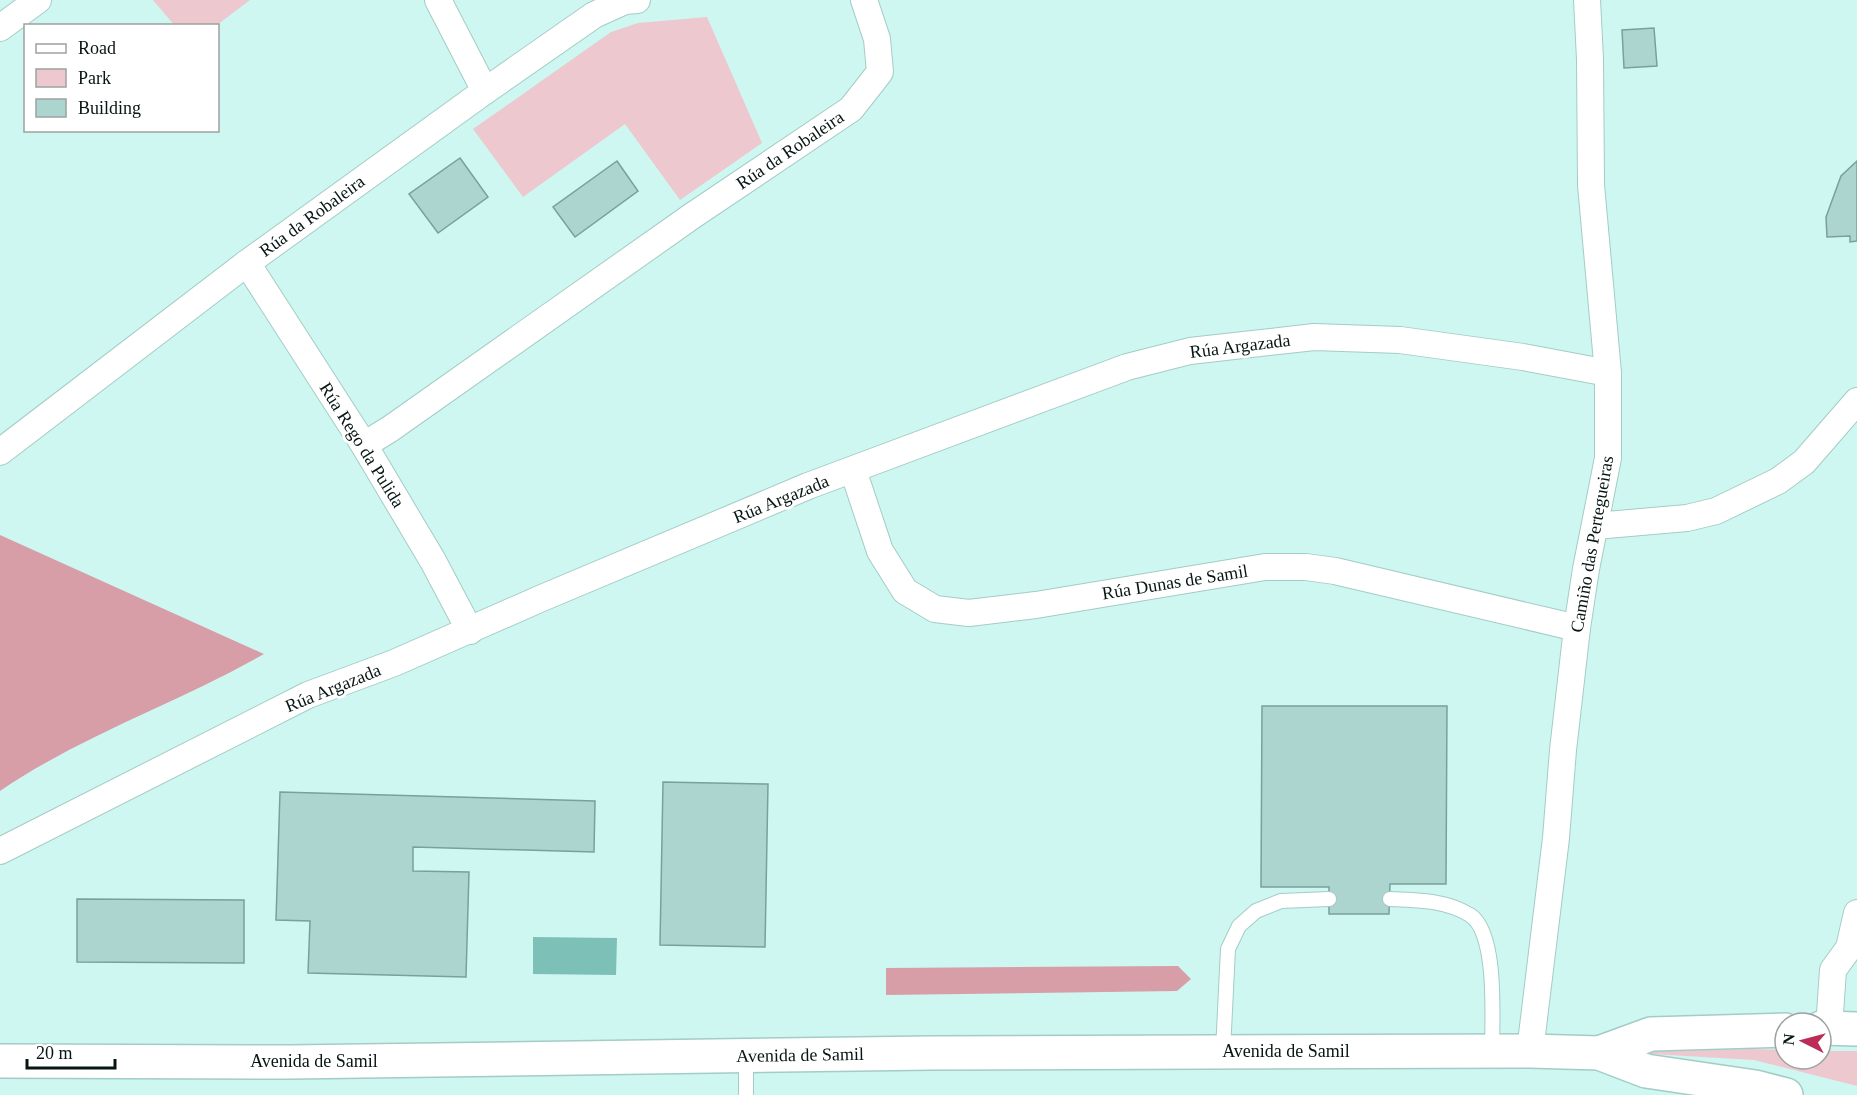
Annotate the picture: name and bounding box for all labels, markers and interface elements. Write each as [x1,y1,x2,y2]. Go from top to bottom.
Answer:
legend [24,24,219,132]
text: Road [78,38,116,58]
text: Park [78,68,111,88]
text: Building [78,98,141,118]
street label: Rúa da Robaleira [733,107,847,193]
street label: Rúa da Robaleira [256,171,368,261]
street label: Rúa Argazada [1189,330,1291,362]
street label: Rúa Rego da Pulida [316,379,409,511]
street label: Camiño das Pertegueiras [1567,454,1617,634]
street label: Rúa Argazada [730,471,832,527]
street label: Rúa Dunas de Samil [1101,561,1249,603]
street label: Rúa Argazada [282,660,384,716]
north arrow [1773,1011,1833,1071]
scale bar [27,1032,116,1070]
text: N [1780,1032,1798,1046]
street label: Avenida de Samil [1222,1041,1350,1061]
text: 20 m [36,1043,73,1063]
street label: Avenida de Samil [736,1044,864,1066]
street label: Avenida de Samil [250,1051,378,1071]

